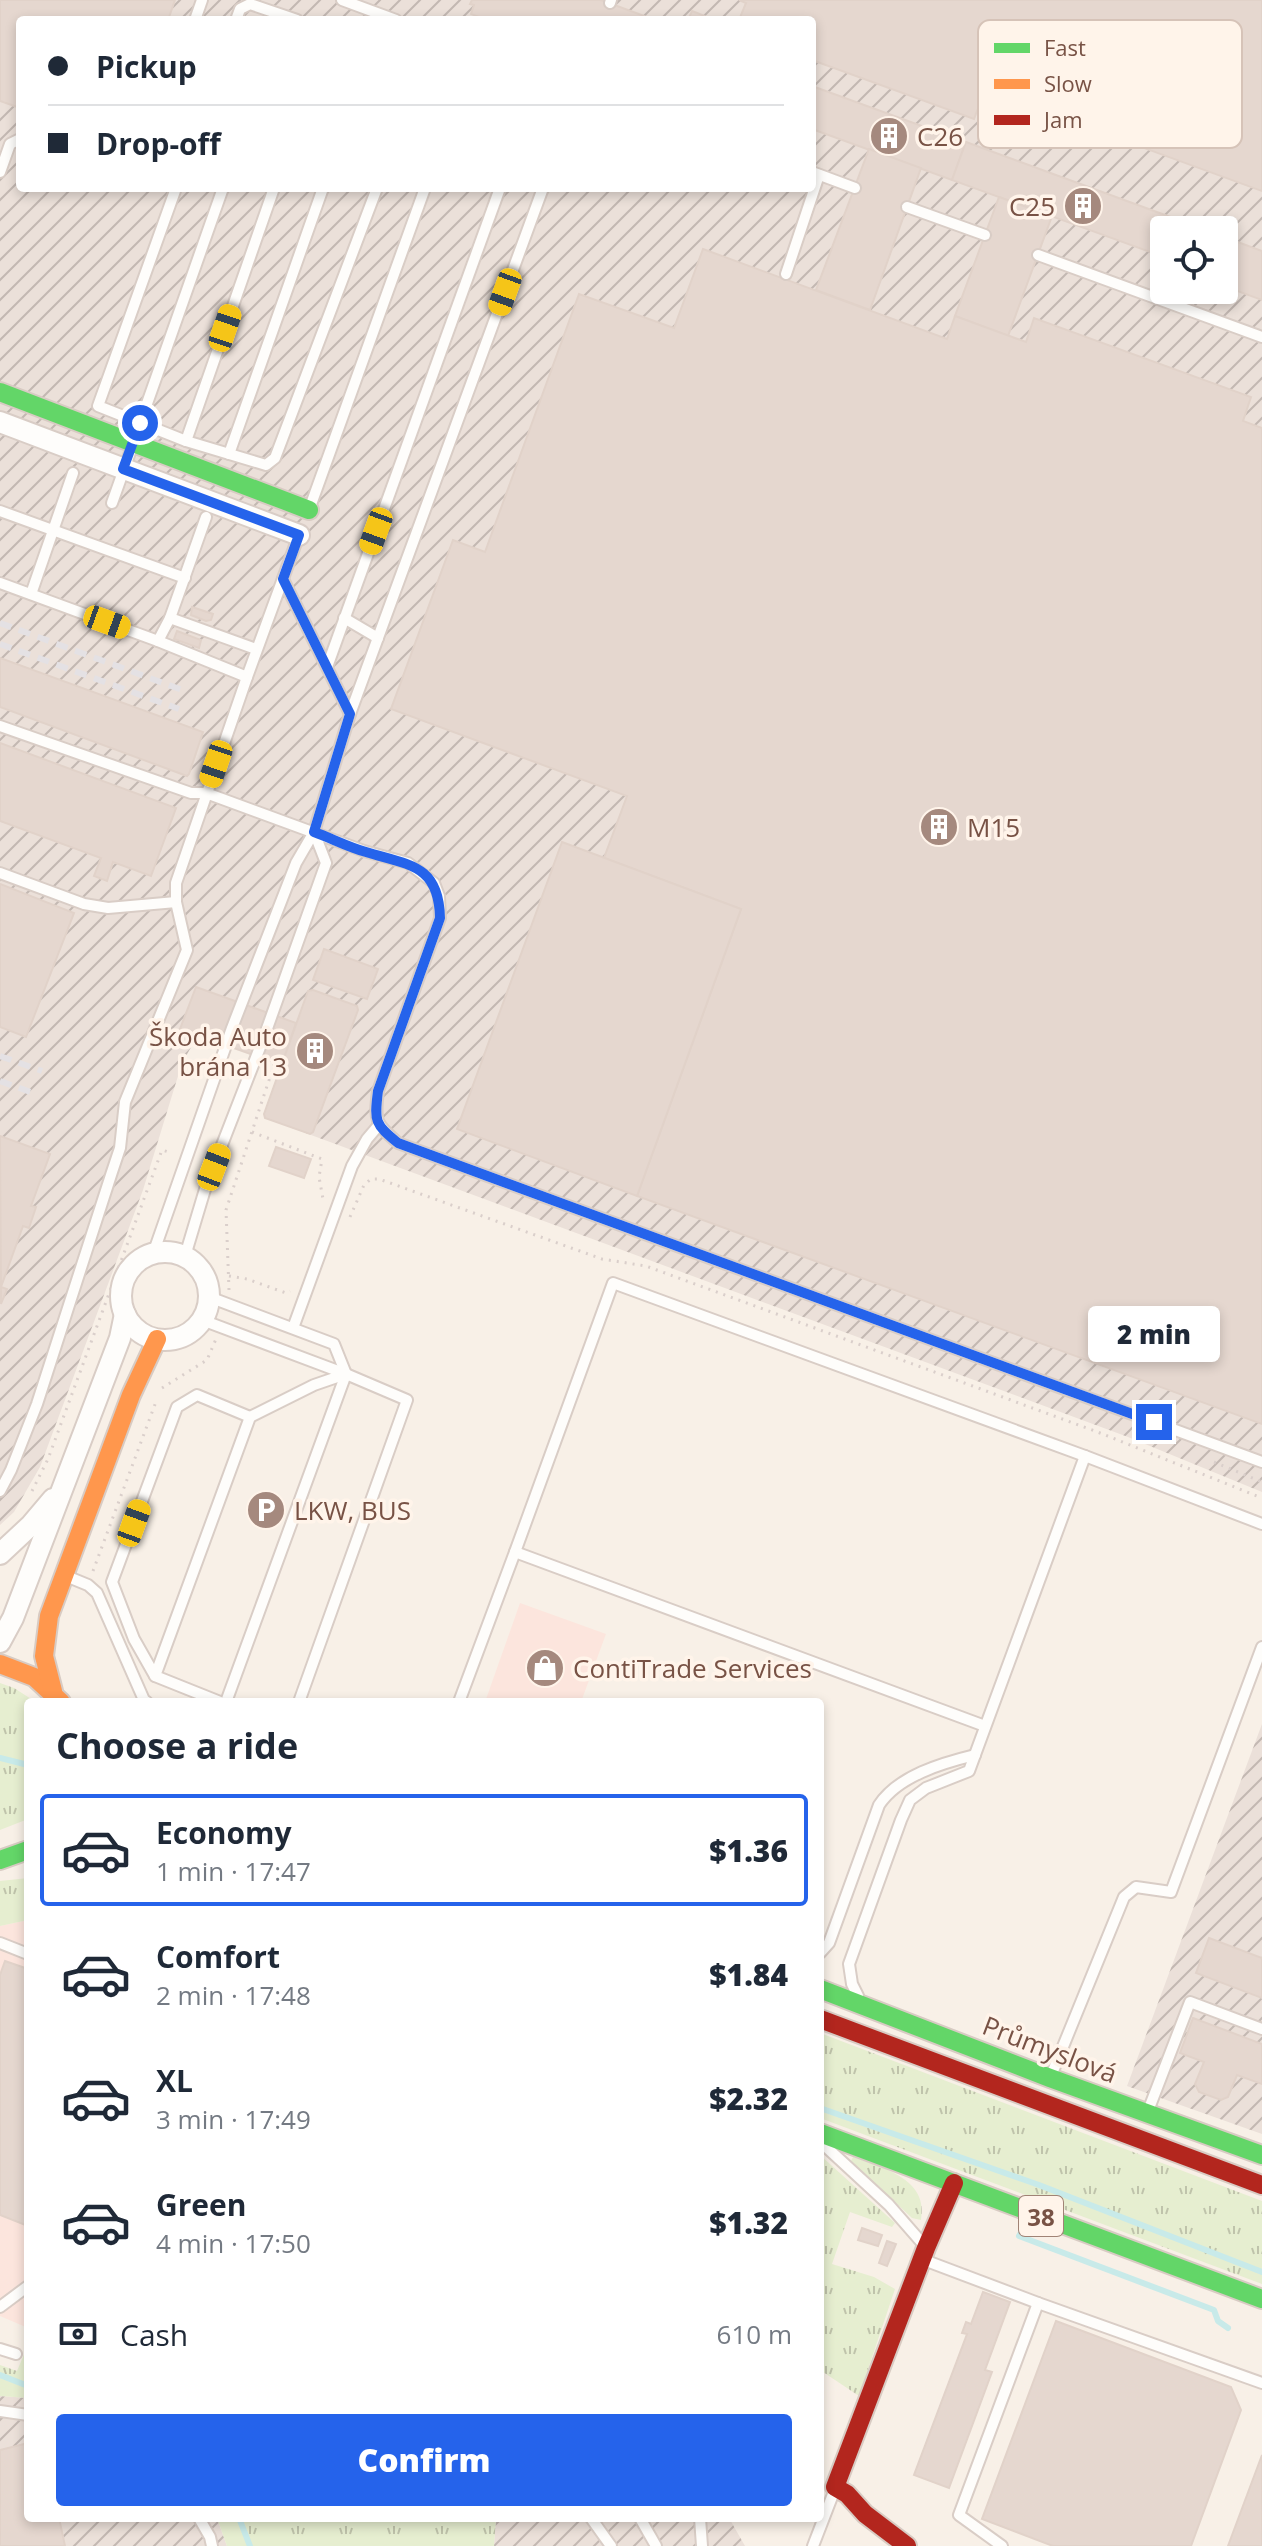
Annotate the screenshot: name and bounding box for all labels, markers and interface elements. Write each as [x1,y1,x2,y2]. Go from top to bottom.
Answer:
legend [978,20,1242,148]
text: Fast [1044,32,1086,62]
text: Pickup [96,46,197,87]
text: Slow [1044,68,1092,98]
text: Jam [1042,104,1083,134]
building icon: C26 [868,115,910,157]
place label: C26 [917,118,963,154]
text: Drop-off [96,123,221,164]
building icon: C25 [1062,185,1104,227]
place label: C25 [1009,188,1055,224]
map controls [1150,216,1238,304]
button: locate [1150,216,1238,304]
car [486,265,524,319]
car [206,301,244,355]
route start [122,405,158,441]
car [357,504,395,558]
car [80,603,134,641]
car [197,737,235,791]
building icon: M15 [918,806,960,848]
place label: M15 [967,809,1020,845]
place label: Škoda Auto brána 13 [149,1018,287,1084]
building icon: Škoda Auto brána 13 [294,1030,336,1072]
car [194,1140,234,1194]
callout: 2 min [1088,1306,1220,1362]
text: 2 min [1117,1316,1191,1352]
route end [1136,1404,1172,1440]
parking icon: LKW, BUS [245,1489,287,1531]
place label: LKW, BUS [294,1492,411,1528]
car [115,1496,153,1550]
shop icon: ContiTrade Services [524,1647,566,1689]
place label: ContiTrade Services [573,1650,812,1686]
text: Choose a ride [56,1721,298,1770]
text: Economy [156,1812,292,1853]
icon: car [60,1814,132,1886]
text: $1.36 [709,1830,788,1871]
text: 1 min · 17:47 [156,1853,311,1889]
text: Comfort [156,1936,280,1977]
icon: car [60,1938,132,2010]
text: $1.84 [709,1954,788,1995]
text: 2 min · 17:48 [156,1977,311,2013]
street label: Průmyslová [978,2007,1122,2091]
text: XL [156,2060,193,2101]
icon: car [60,2062,132,2134]
text: $2.32 [709,2078,788,2119]
text: 3 min · 17:49 [156,2101,311,2137]
text: Green [156,2184,247,2225]
icon: car [60,2186,132,2258]
road number: 38 [1019,2196,1063,2236]
text: $1.32 [709,2202,788,2243]
text: 4 min · 17:50 [156,2225,311,2261]
icon: cash [56,2312,100,2356]
text: Cash [120,2314,188,2355]
text: 610 m [717,2316,792,2352]
button: Confirm [56,2414,792,2506]

